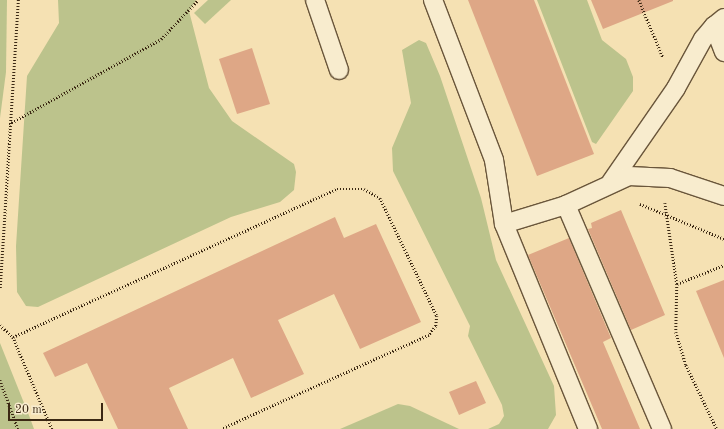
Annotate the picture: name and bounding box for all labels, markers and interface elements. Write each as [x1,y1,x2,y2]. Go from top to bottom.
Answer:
scale bar [10,395,105,421]
text: 20 m [15,404,42,416]

